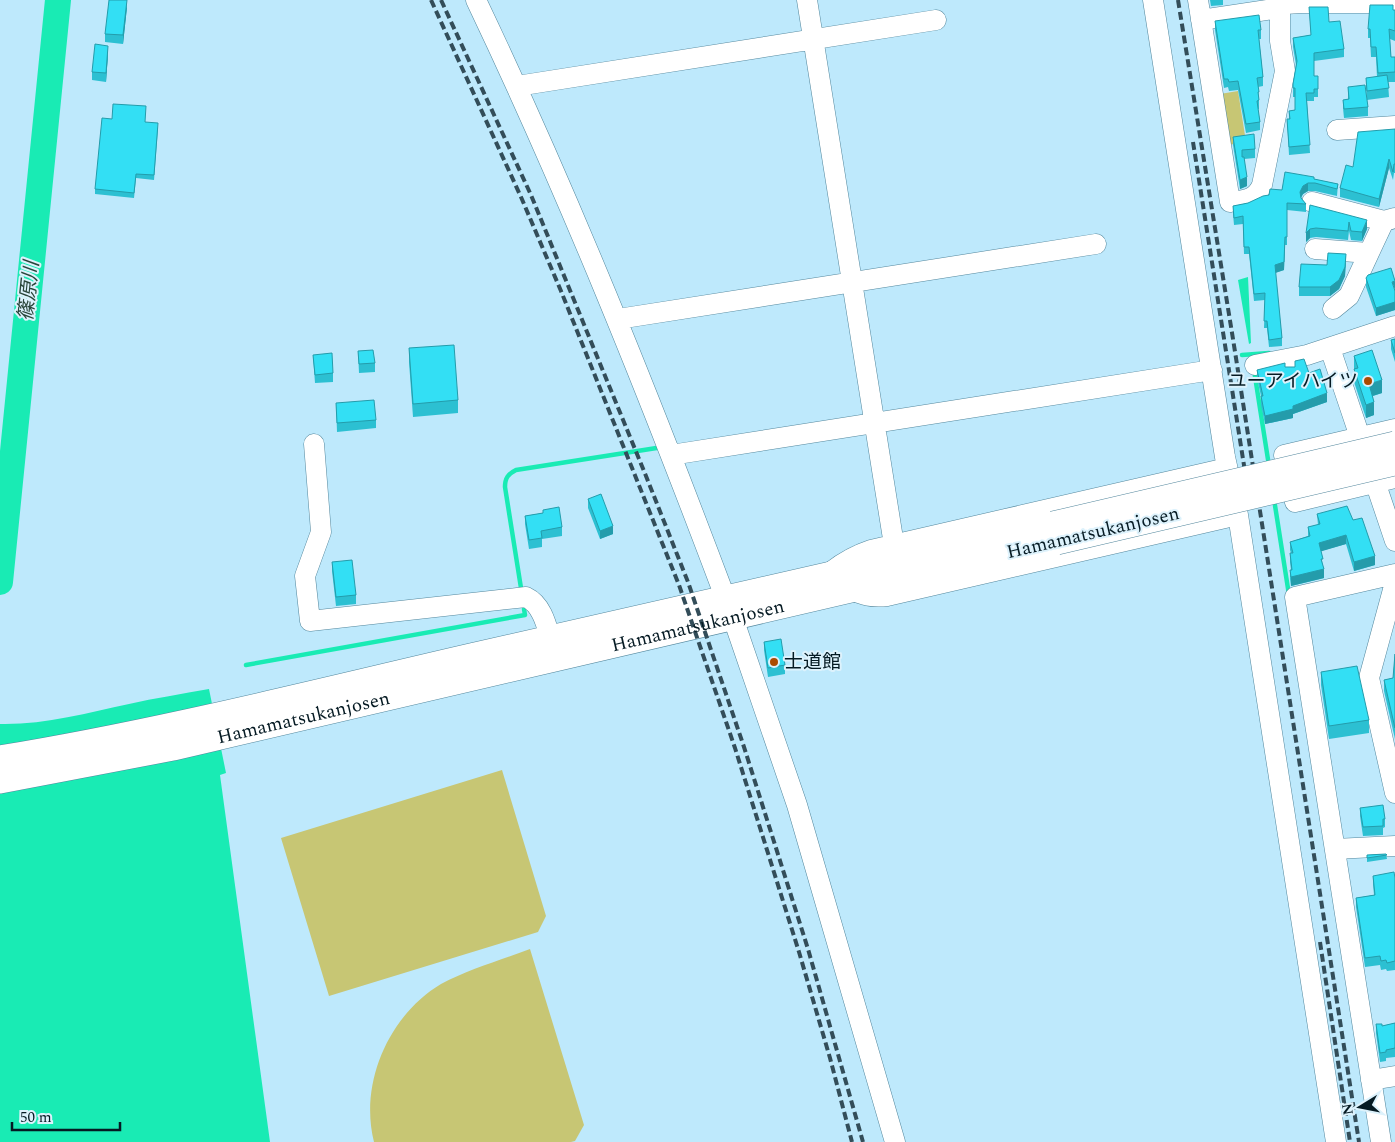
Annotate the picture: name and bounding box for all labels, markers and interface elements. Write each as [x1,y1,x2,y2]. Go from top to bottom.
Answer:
water label: 篠原川 [11,258,47,322]
place label: ユーアイハイツ [1227,367,1358,396]
marker: ユーアイハイツ [1362,375,1374,387]
street label: Hamamatsukanjosen [1004,499,1182,567]
street label: Hamamatsukanjosen [608,592,787,660]
place label: 士道館 [784,648,841,677]
marker: 士道館 [768,656,780,668]
street label: Hamamatsukanjosen [214,683,393,752]
north arrow [1335,1082,1385,1132]
scale bar [12,1100,120,1132]
text: N [1336,1102,1359,1117]
text: 50 m [20,1106,52,1129]

